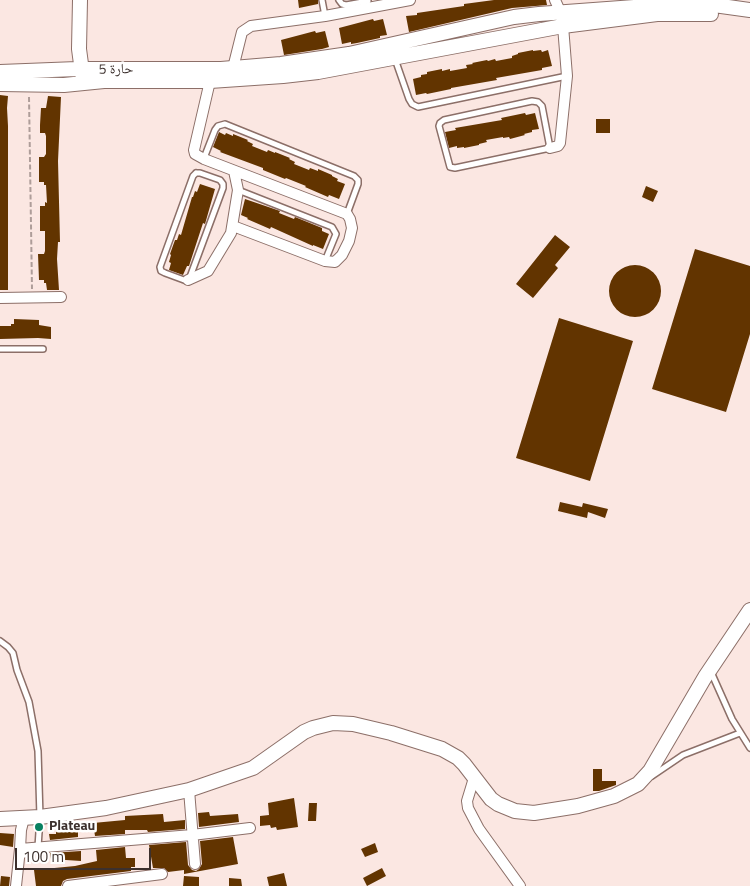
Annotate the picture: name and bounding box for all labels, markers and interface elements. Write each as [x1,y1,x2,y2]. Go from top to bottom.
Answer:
street label: حارة 5 [99,61,133,79]
place label: Plateau [49,819,95,835]
marker: Plateau [33,821,45,833]
scale bar [18,838,154,870]
text: 100 m [23,845,64,868]

